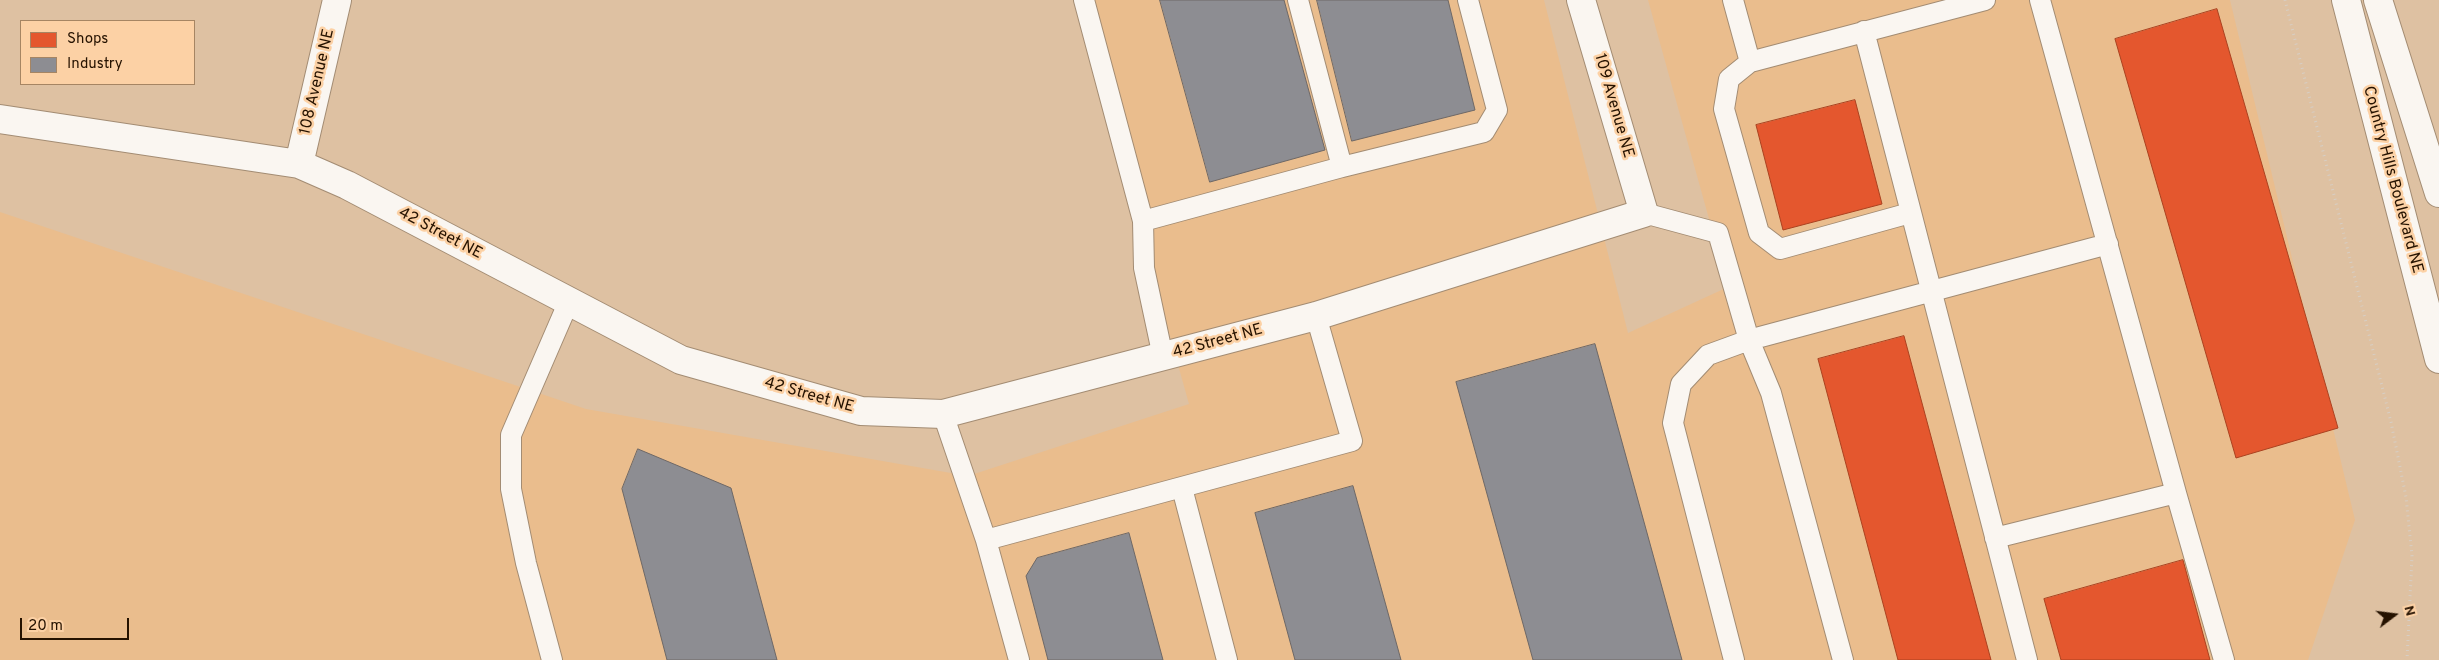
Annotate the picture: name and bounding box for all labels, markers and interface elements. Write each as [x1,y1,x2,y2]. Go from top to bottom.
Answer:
legend [20,20,195,85]
street label: 108 Avenue NE [297,27,339,137]
text: Shops [67,30,108,49]
street label: 109 Avenue NE [1589,52,1637,160]
text: Industry [67,55,123,74]
street label: Country Hills Boulevard NE [2358,84,2426,276]
street label: 42 Street NE [395,204,485,264]
street label: 42 Street NE [1171,321,1265,363]
street label: 42 Street NE [762,374,856,418]
north arrow [2369,590,2419,640]
text: N [2399,604,2418,618]
scale bar [22,608,131,640]
text: 20 m [28,617,63,636]

